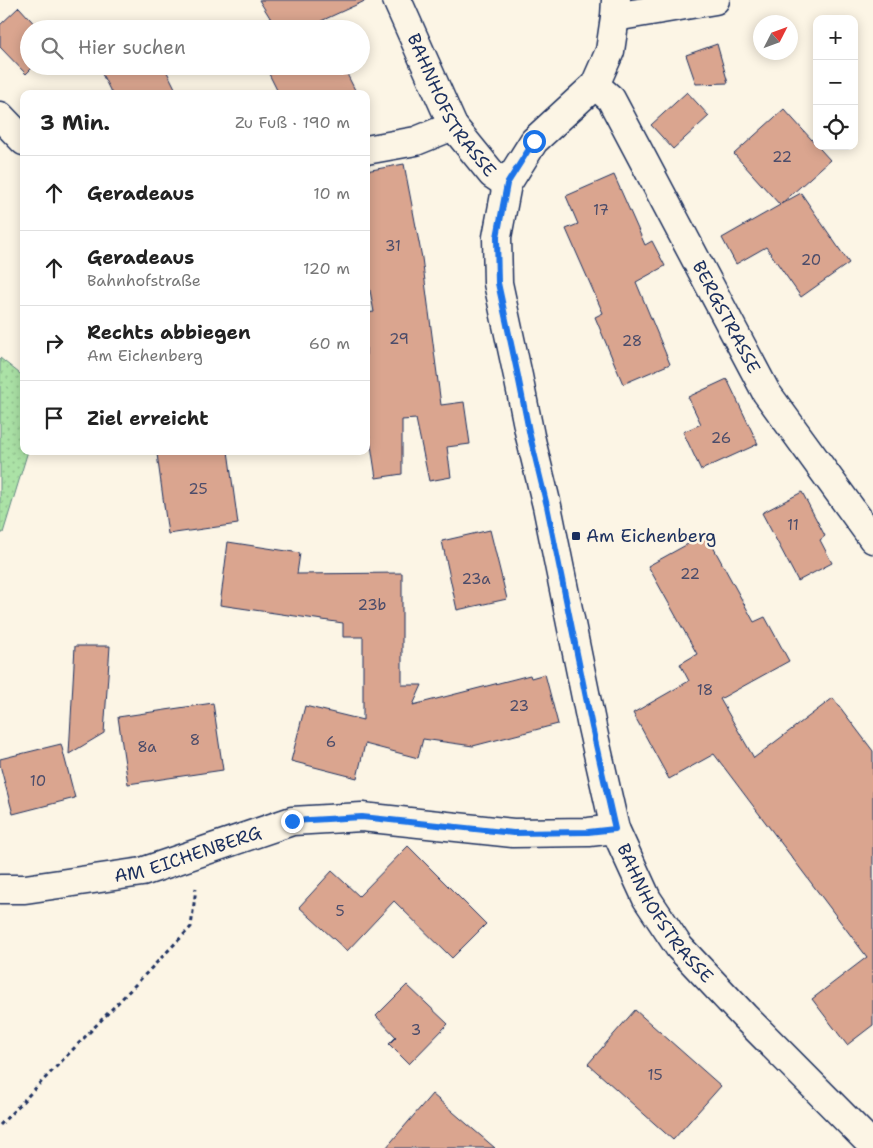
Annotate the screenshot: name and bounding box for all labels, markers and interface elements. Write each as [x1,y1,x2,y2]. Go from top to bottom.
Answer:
north arrow [753,15,798,60]
map controls [813,15,858,150]
button: + [813,15,858,60]
search box [20,20,370,75]
street label: BAHNHOFSTRASSE [401,30,502,182]
icon: search [38,34,66,62]
text: Hier suchen [78,35,186,60]
button: − [813,60,858,105]
button: locate [813,105,858,150]
text: 3 Min. [40,109,110,137]
text: Zu Fuß · 190 m [235,112,350,133]
route start [523,130,546,153]
house number: 22 [772,147,792,167]
icon: ahead [40,179,68,207]
text: Geradeaus [87,181,194,206]
text: 10 m [313,183,350,204]
house number: 17 [593,200,609,220]
house number: 31 [385,236,401,256]
text: Geradeaus [87,245,194,270]
house number: 20 [801,250,821,270]
icon: ahead [40,254,68,282]
street label: BERGSTRASSE [687,257,766,378]
text: 120 m [303,258,350,279]
text: Bahnhofstraße [87,270,201,291]
text: Rechts abbiegen [87,320,251,345]
icon: right [40,329,68,357]
house number: 29 [389,329,409,349]
house number: 28 [622,331,642,351]
text: 60 m [309,333,350,354]
text: Am Eichenberg [87,345,203,366]
icon: arrive [40,404,68,432]
text: Ziel erreicht [87,406,208,431]
house number: 26 [711,428,731,448]
house number: 25 [188,479,208,499]
house number: 11 [787,515,799,535]
place label: Am Eichenberg [586,524,716,548]
marker: Am Eichenberg [570,530,582,542]
house number: 22 [680,564,700,584]
house number: 23a [461,569,491,589]
house number: 23b [358,595,386,615]
house number: 18 [697,680,713,700]
house number: 23 [509,696,529,716]
house number: 8 [190,730,200,750]
house number: 6 [326,732,336,752]
house number: 8a [137,737,157,757]
house number: 10 [30,771,46,791]
route end [281,810,304,833]
street label: AM EICHENBERG [113,820,265,888]
street label: BAHNHOFSTRASSE [611,840,719,988]
house number: 5 [335,901,345,921]
house number: 3 [411,1020,421,1040]
house number: 15 [647,1065,663,1085]

